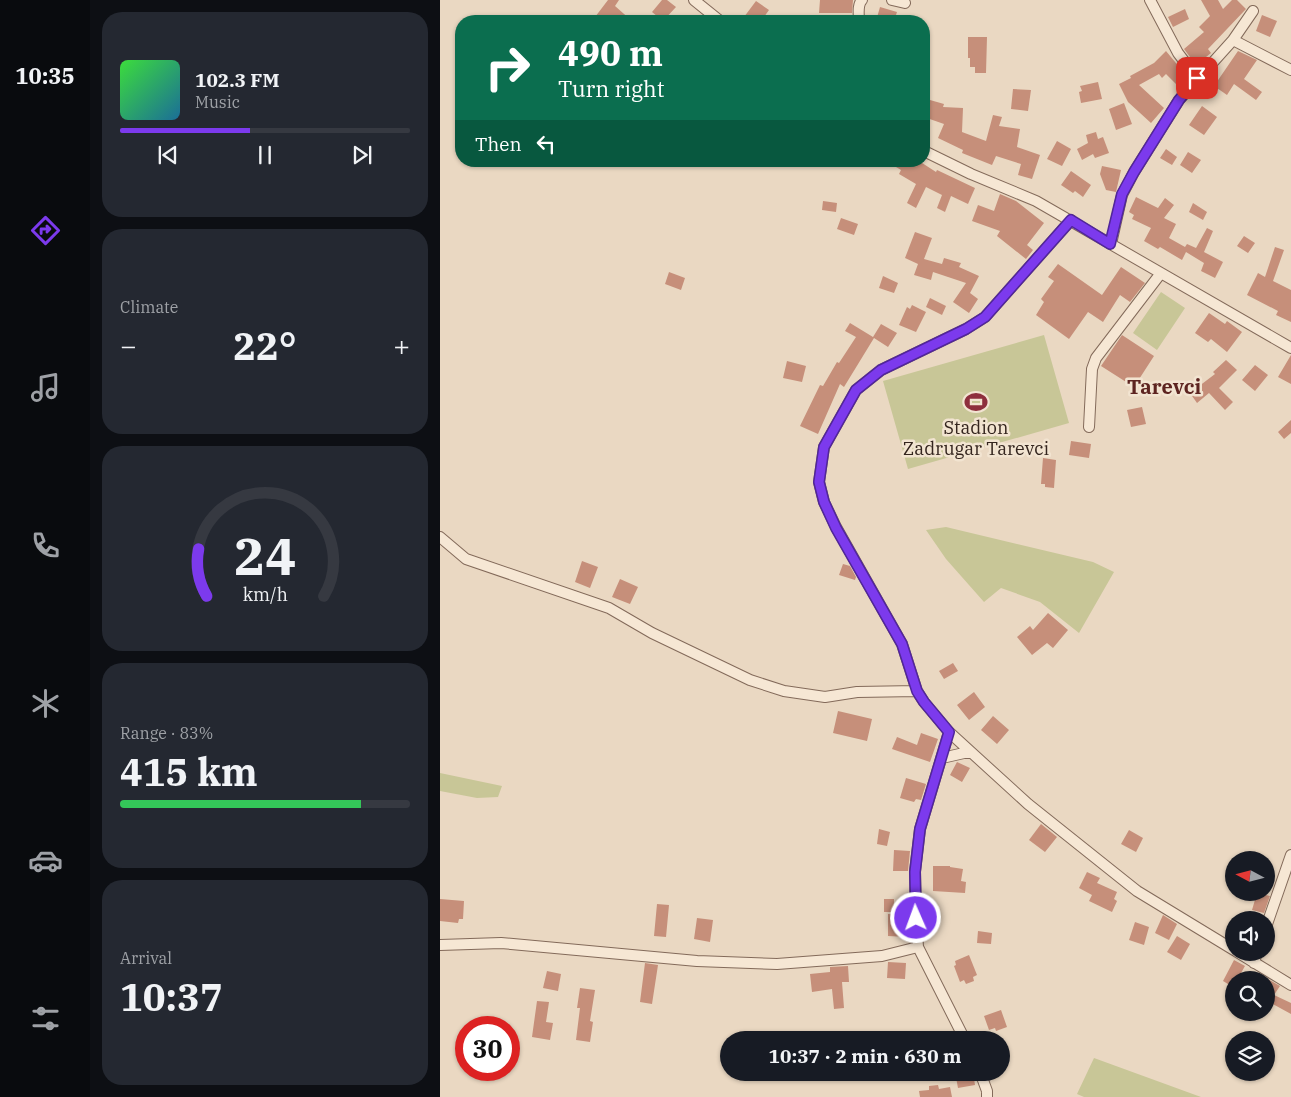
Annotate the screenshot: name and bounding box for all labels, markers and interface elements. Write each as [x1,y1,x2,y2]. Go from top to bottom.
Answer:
text: 490 m [558,30,663,76]
icon: right [475,35,540,100]
pin [1176,57,1218,99]
text: 10:35 [15,61,75,90]
icon: arrive [1183,64,1211,92]
text: 102.3 FM [195,68,280,92]
text: Turn right [558,74,665,103]
text: Music [195,92,240,112]
icon: left [532,130,560,158]
text: Then [475,132,522,156]
icon: previous [154,141,182,169]
icon: pause [251,141,279,169]
icon: next [348,141,376,169]
icon: directions [28,213,63,248]
text: Climate [120,297,178,317]
text: 22° [233,321,297,370]
text: − [120,327,137,364]
text: + [393,327,410,364]
icon: music [28,370,63,405]
district label: Tarevci [1127,373,1201,400]
sports icon: Stadion Zadrugar Tarevci [963,389,989,415]
place label: Stadion Zadrugar Tarevci [903,416,1049,460]
text: 24 [234,522,296,589]
icon: phone [28,528,63,563]
text: km/h [242,583,288,606]
icon: climate [28,686,63,721]
text: Range · 83% [120,723,213,743]
text: 415 km [120,747,258,796]
icon: car [28,843,63,878]
north arrow [1225,851,1275,901]
map controls [1225,851,1275,1081]
position arrow [889,891,941,943]
button: sound [1225,911,1275,961]
text: Arrival [120,948,172,968]
button: search [1225,971,1275,1021]
text: 10:37 [120,972,223,1021]
icon: filters [28,1001,63,1036]
speed limit sign: 30 [455,1016,520,1081]
button: layers [1225,1031,1275,1081]
text: 10:37 · 2 min · 630 m [769,1044,961,1068]

